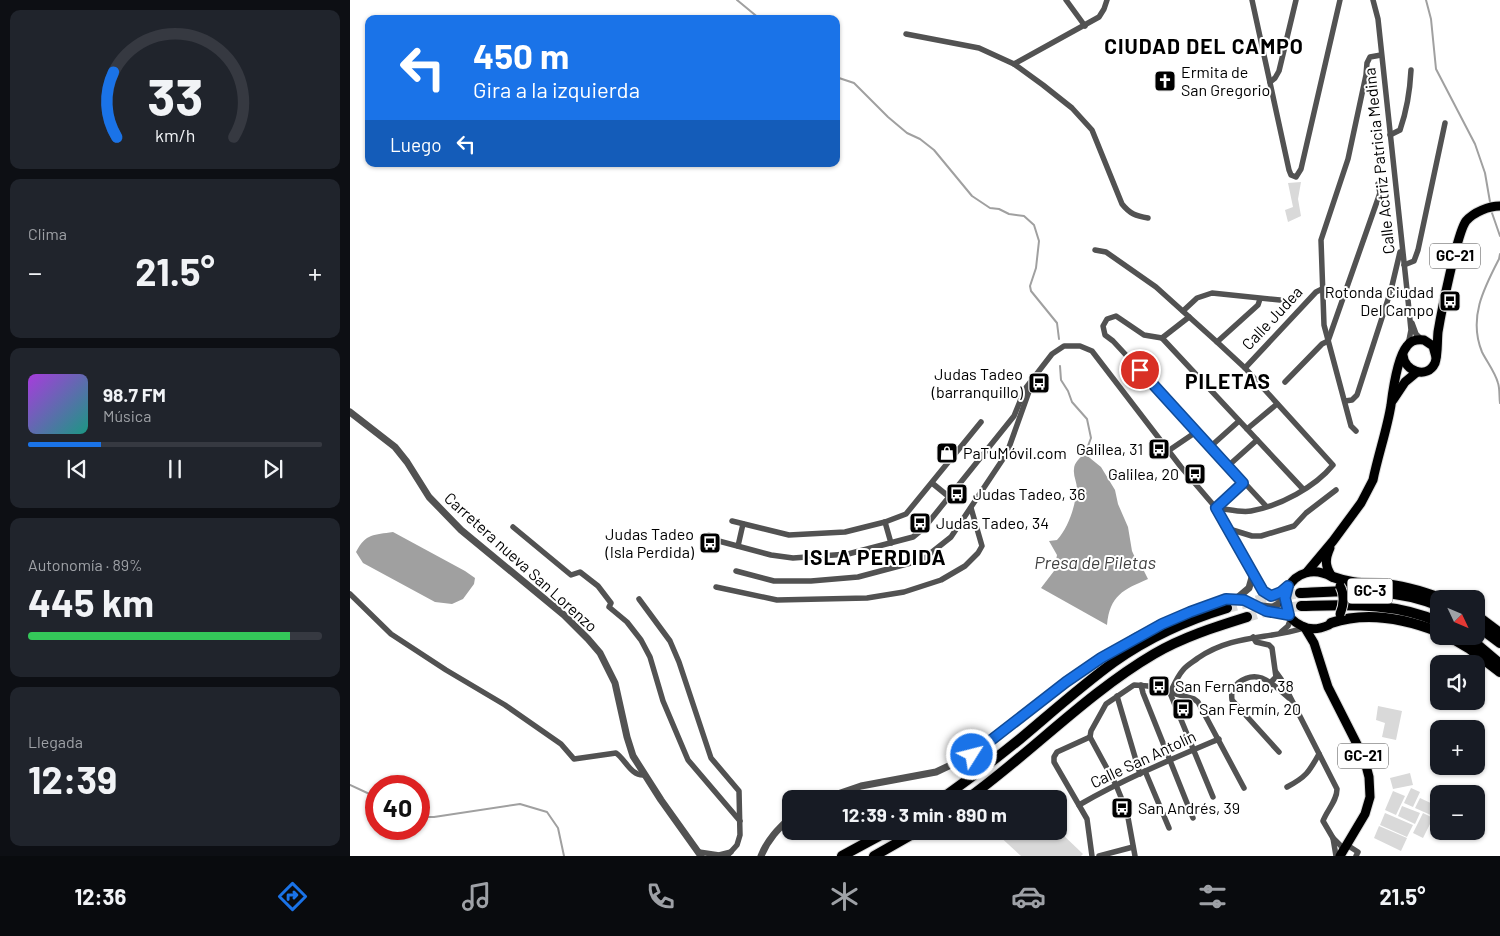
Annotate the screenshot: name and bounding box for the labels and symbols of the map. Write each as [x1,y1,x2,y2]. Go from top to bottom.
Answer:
district label: CIUDAD DEL CAMPO [1104,33,1304,58]
place label: Ermita de San Gregorio [1181,62,1270,99]
street label: Calle Actriz Patricia Medina [1359,67,1398,255]
church icon: Ermita de San Gregorio [1153,69,1177,93]
road number: GC-21 [1430,244,1480,268]
street label: Calle Judea [1237,282,1306,353]
place label: Rotonda Ciudad Del Campo [1325,282,1434,319]
bus stop icon: Rotonda Ciudad Del Campo [1438,289,1462,313]
pin [1119,349,1161,391]
place label: Judas Tadeo (barranquillo) [931,364,1024,401]
district label: PILETAS [1185,368,1271,393]
bus stop icon: Judas Tadeo (barranquillo) [1027,371,1051,395]
bus stop icon: Galilea, 31 [1147,437,1171,461]
place label: Galilea, 31 [1076,439,1143,458]
shop icon: PaTuMóvil.com [935,441,959,465]
place label: PaTuMóvil.com [963,443,1067,462]
bus stop icon: Galilea, 20 [1183,462,1207,486]
place label: Galilea, 20 [1108,464,1179,483]
bus stop icon: Judas Tadeo, 36 [945,482,969,506]
place label: Judas Tadeo, 36 [973,484,1085,503]
street label: Carretera nueva San Lorenzo [441,488,602,635]
bus stop icon: Judas Tadeo, 34 [908,511,932,535]
place label: Judas Tadeo, 34 [936,513,1049,532]
place label: Judas Tadeo (Isla Perdida) [605,524,695,561]
bus stop icon: Judas Tadeo (Isla Perdida) [698,531,722,555]
district label: ISLA PERDIDA [803,544,947,569]
water label: Presa de Piletas [1034,551,1156,573]
road number: GC-3 [1348,578,1392,604]
north arrow [1430,590,1485,645]
bus stop icon: San Fernando, 38 [1147,674,1171,698]
place label: San Fernando, 38 [1175,676,1294,695]
bus stop icon: San Fermín, 20 [1171,697,1195,721]
place label: San Fermín, 20 [1199,699,1301,718]
street label: Calle San Antolín [1087,726,1199,791]
position arrow [945,728,997,780]
road number: GC-21 [1338,744,1388,768]
speed limit sign: 40 [365,775,430,840]
bus stop icon: San Andrés, 39 [1110,796,1134,820]
place label: San Andrés, 39 [1138,798,1240,817]

